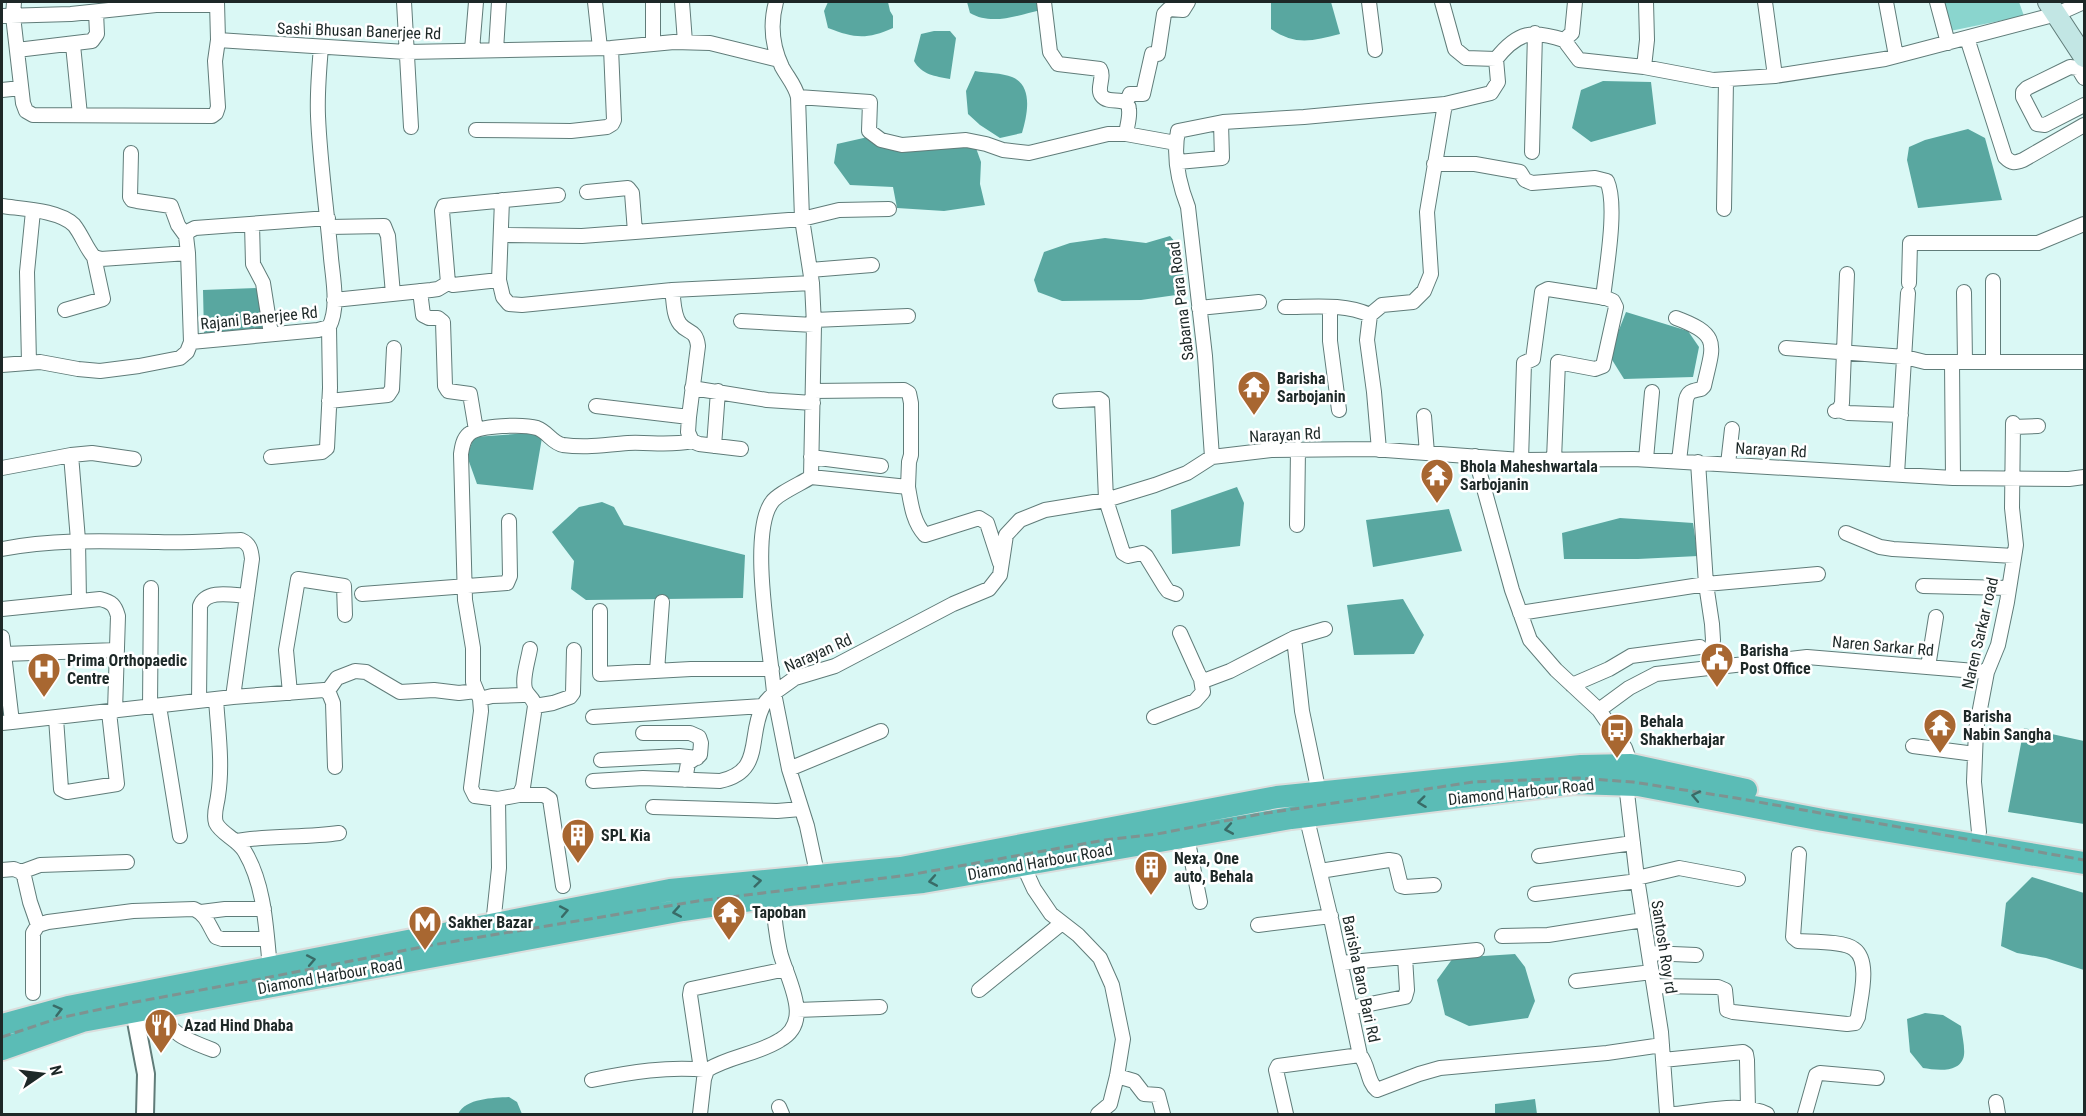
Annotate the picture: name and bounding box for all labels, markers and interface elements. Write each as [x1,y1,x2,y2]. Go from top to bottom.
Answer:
street label: Sashi Bhusan Banerjee Rd [277,19,441,43]
street label: Sabarna Para Road [1164,240,1198,362]
street label: Rajani Banerjee Rd [199,302,319,334]
temple icon: Barisha Sarbojanin [1236,369,1272,416]
place label: Barisha Sarbojanin [1277,369,1346,406]
street label: Narayan Rd [1249,424,1321,446]
street label: Narayan Rd [1735,439,1807,461]
temple icon: Bhola Maheshwartala Sarbojanin [1419,457,1455,504]
place label: Bhola Maheshwartala Sarbojanin [1460,457,1598,494]
street label: Naren Sarkar road [1958,575,2002,691]
street label: Narayan Rd [781,630,855,676]
street label: Naren Sarkar Rd [1831,632,1935,660]
public building icon: Barisha Post Office [1699,641,1735,688]
place label: Barisha Post Office [1740,641,1811,678]
hospital icon: Prima Orthopaedic Centre [26,651,62,698]
place label: Prima Orthopaedic Centre [67,651,187,688]
temple icon: Barisha Nabin Sangha [1922,707,1958,754]
place label: Barisha Nabin Sangha [1963,707,2052,744]
bus stop icon: Behala Shakherbajar [1599,712,1635,759]
place label: Behala Shakherbajar [1640,712,1725,749]
street label: Diamond Harbour Road [1447,775,1595,809]
one-way arrow [1691,790,1701,803]
one-way arrow [1417,796,1426,808]
building icon: SPL Kia [560,817,596,864]
one-way arrow [1224,823,1233,835]
place label: SPL Kia [601,826,651,845]
street label: Diamond Harbour Road [966,840,1114,884]
building icon: Nexa, One auto, Behala [1133,849,1169,896]
place label: Nexa, One auto, Behala [1174,849,1254,886]
one-way arrow [928,874,938,886]
one-way arrow [752,875,762,888]
temple icon: Tapoban [711,894,747,941]
street label: Santosh Roy rd [1647,899,1681,995]
place label: Tapoban [752,903,806,922]
metro station icon: Sakher Bazar [407,904,443,951]
one-way arrow [559,905,569,918]
one-way arrow [672,905,682,917]
place label: Sakher Bazar [448,913,533,932]
street label: Barisha Baro Bari Rd [1338,914,1384,1044]
street label: Diamond Harbour Road [256,954,404,998]
one-way arrow [306,954,316,967]
one-way arrow [53,1004,63,1017]
restaurant icon: Azad Hind Dhaba [143,1007,179,1054]
place label: Azad Hind Dhaba [184,1016,294,1035]
north arrow [12,1044,72,1104]
text: N [46,1063,66,1078]

